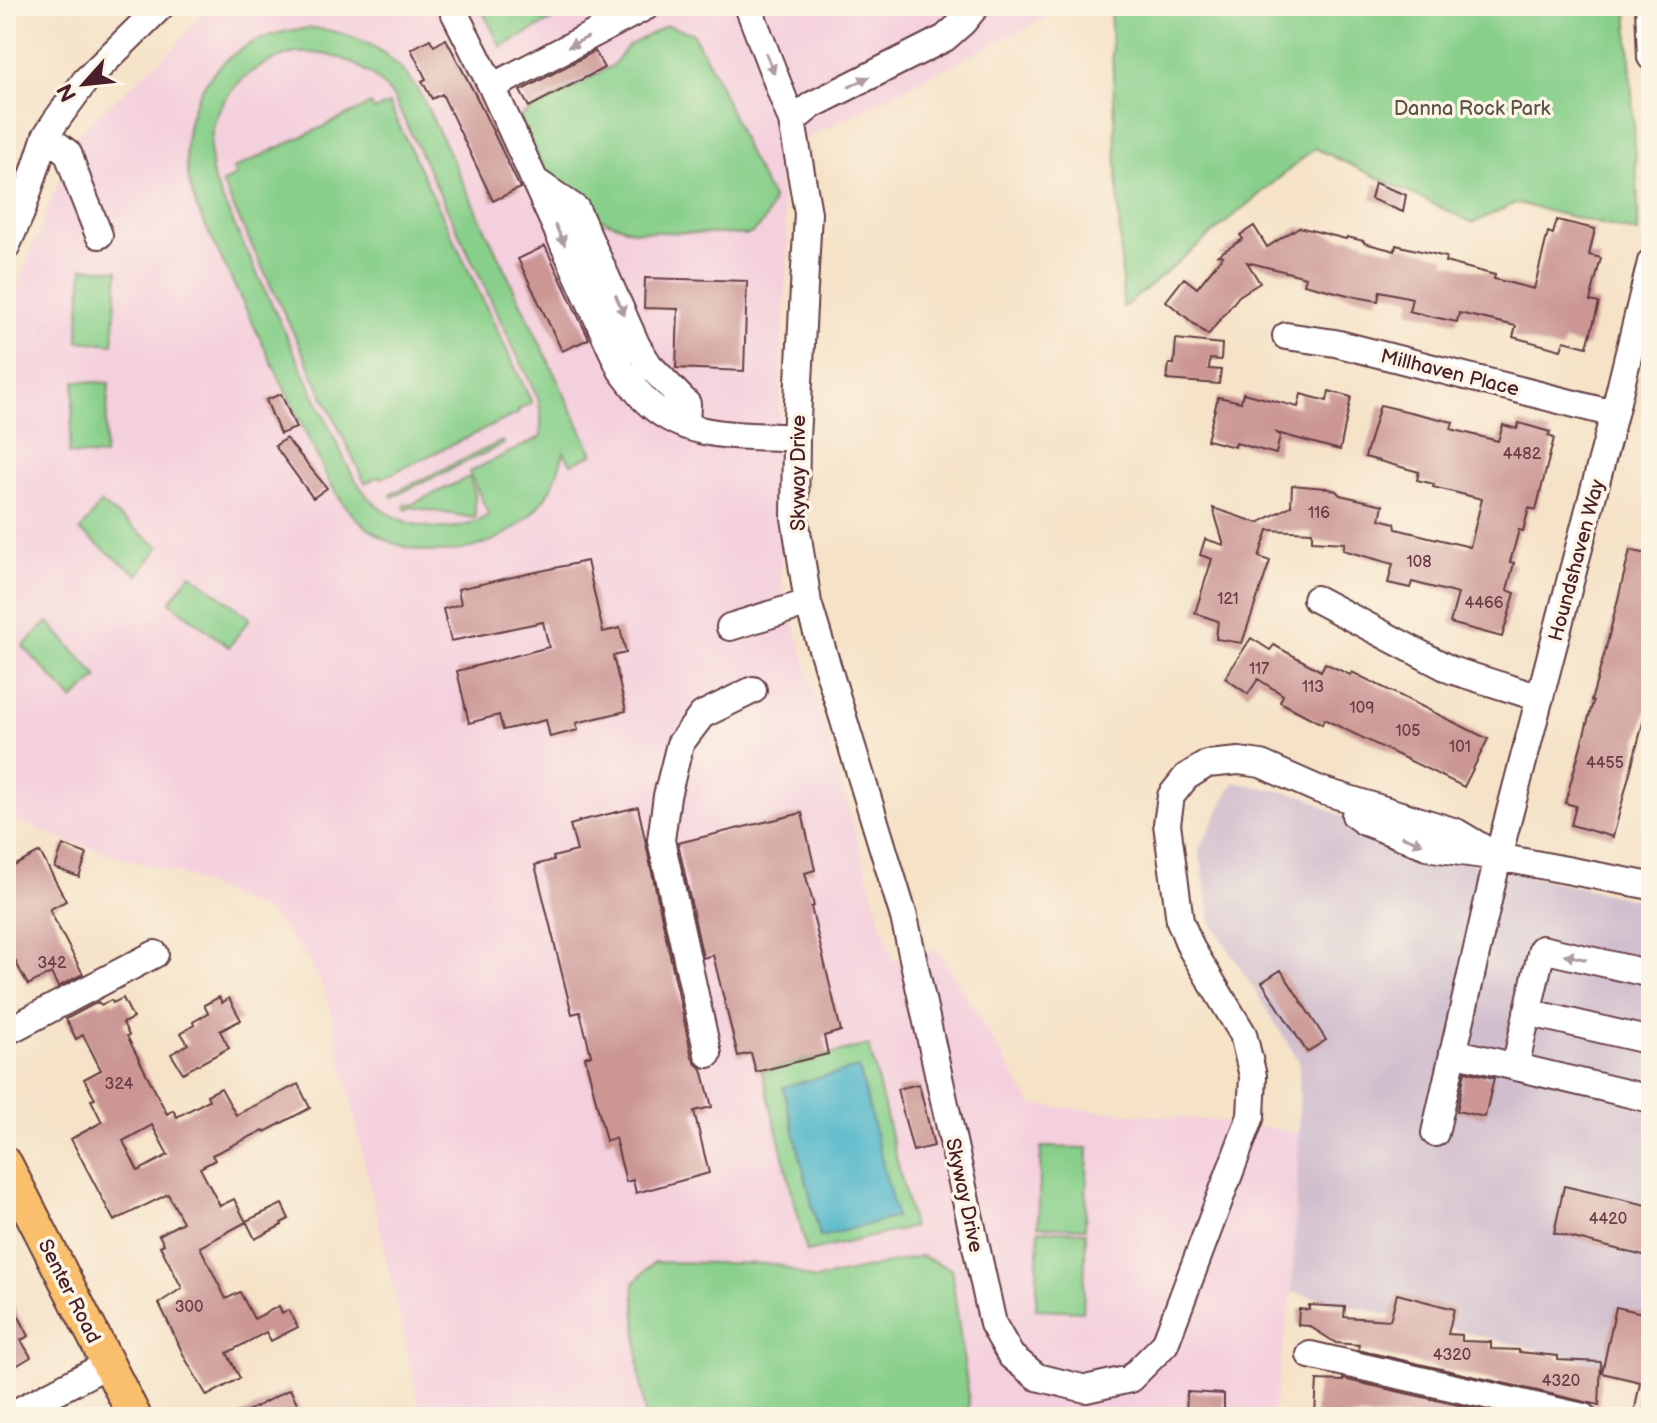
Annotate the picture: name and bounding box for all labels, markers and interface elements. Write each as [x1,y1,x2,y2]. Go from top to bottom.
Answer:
one-way arrow [566,35,589,49]
north arrow [44,44,124,124]
one-way arrow [764,51,777,75]
one-way arrow [847,75,870,88]
text: N [52,79,83,106]
park label: Danna Rock Park [1394,97,1550,121]
one-way arrow [553,224,567,247]
one-way arrow [613,294,627,317]
street label: Millhaven Place [1378,344,1522,402]
street label: Skyway Drive [787,415,811,531]
house number: 4482 [1503,445,1542,464]
street label: Houndshaven Way [1544,477,1610,644]
house number: 116 [1308,504,1330,523]
house number: 108 [1407,553,1431,572]
house number: 121 [1217,590,1239,609]
house number: 4466 [1464,594,1504,613]
house number: 117 [1249,660,1269,679]
house number: 113 [1302,678,1324,697]
house number: 109 [1350,699,1374,718]
house number: 105 [1396,722,1420,741]
house number: 101 [1449,738,1471,757]
house number: 4455 [1586,754,1624,773]
one-way arrow [1400,834,1424,847]
one-way arrow [1562,950,1587,962]
house number: 342 [37,954,67,973]
house number: 324 [105,1075,134,1094]
street label: Skyway Drive [940,1136,988,1255]
house number: 4420 [1589,1210,1627,1229]
street label: Senter Road [33,1235,106,1348]
house number: 300 [175,1298,203,1317]
house number: 4320 [1433,1346,1471,1365]
house number: 4320 [1542,1372,1580,1391]

